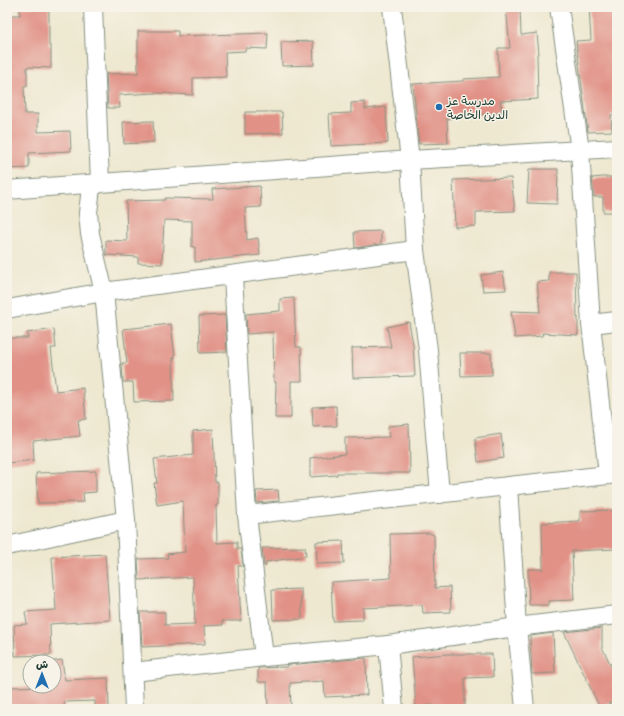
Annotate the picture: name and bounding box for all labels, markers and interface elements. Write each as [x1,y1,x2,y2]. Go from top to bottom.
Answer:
place label: مدرسة عز الدين الخاصة [446,93,508,122]
marker: مدرسة عز الدين الخاصة [434,102,444,112]
north arrow [22,654,62,694]
text: ش [36,657,48,671]

